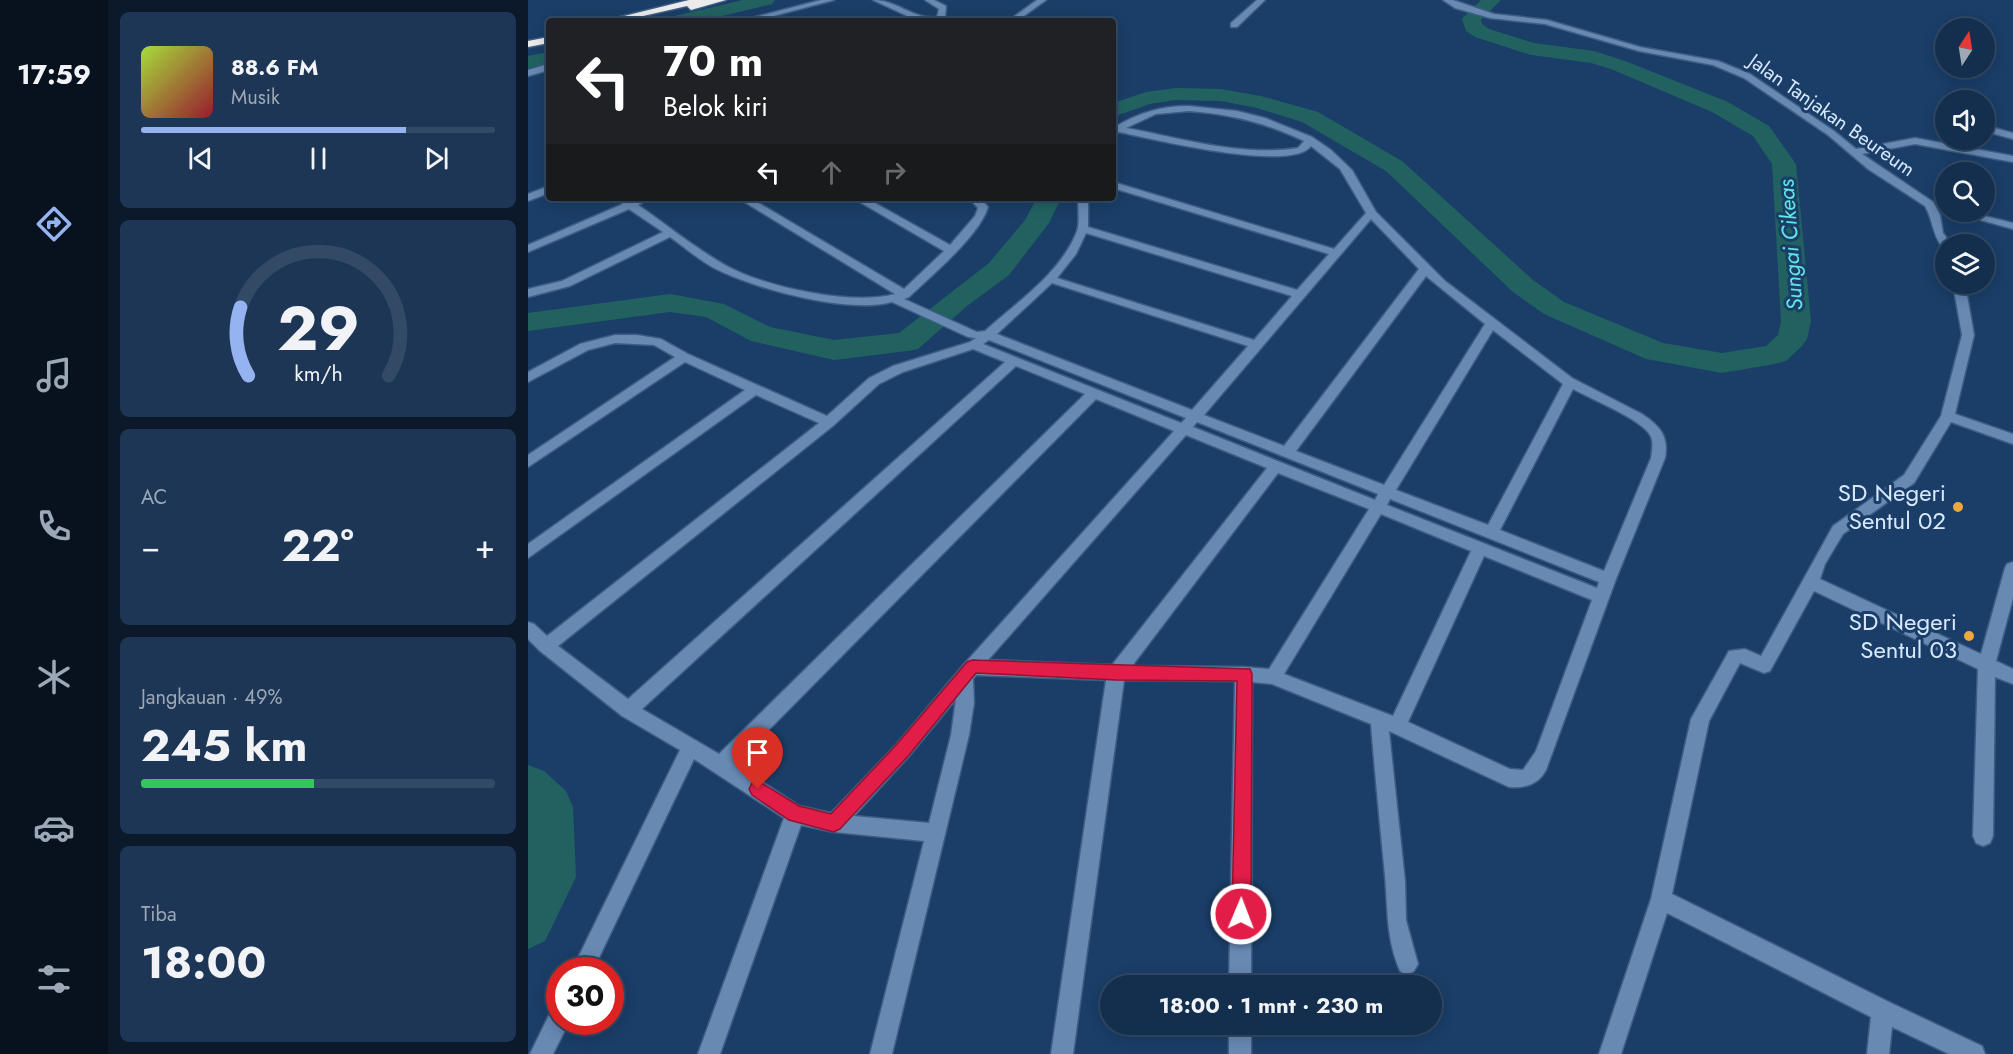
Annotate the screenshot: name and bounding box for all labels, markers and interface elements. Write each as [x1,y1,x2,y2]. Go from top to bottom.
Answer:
north arrow [1935,18,1995,78]
map controls [1935,18,1995,294]
text: 70 m [663,31,763,92]
icon: left [564,42,642,120]
street label: Jalan Tanjakan Beureum [1740,45,1921,184]
text: 88.6 FM [231,51,318,83]
text: 17:59 [17,55,91,94]
text: Musik [231,83,280,112]
text: Belok kiri [663,87,768,126]
button: sound [1935,90,1995,150]
icon: previous [184,142,217,175]
icon: pause [302,142,335,175]
icon: next [420,142,453,175]
icon: left [752,156,785,189]
icon: ahead [815,156,848,189]
icon: right [878,156,911,189]
button: search [1935,162,1995,222]
water label: Sungai Cikeas [1769,178,1811,312]
icon: directions [33,203,75,245]
button: layers [1935,234,1995,294]
text: 29 [277,283,359,373]
icon: music [33,354,75,396]
text: km/h [294,358,342,389]
place label: SD Negeri Sentul 02 [1838,475,1946,538]
text: AC [141,483,167,512]
marker: SD Negeri Sentul 02 [1951,500,1965,514]
icon: phone [33,505,75,547]
text: 22° [281,513,354,578]
text: − [141,523,160,570]
text: + [475,523,495,570]
place label: SD Negeri Sentul 03 [1849,604,1957,667]
marker: SD Negeri Sentul 03 [1962,629,1976,643]
icon: climate [33,656,75,698]
text: Jangkauan · 49% [141,683,283,712]
text: 245 km [141,713,307,778]
pin [732,727,783,789]
icon: arrive [741,736,774,769]
icon: car [33,807,75,849]
position arrow [1209,882,1273,946]
text: Tiba [141,900,177,929]
text: 18:00 [141,930,266,995]
speed limit sign: 30 [546,957,624,1035]
icon: filters [33,958,75,1000]
text: 18:00 · 1 mnt · 230 m [1159,989,1383,1021]

